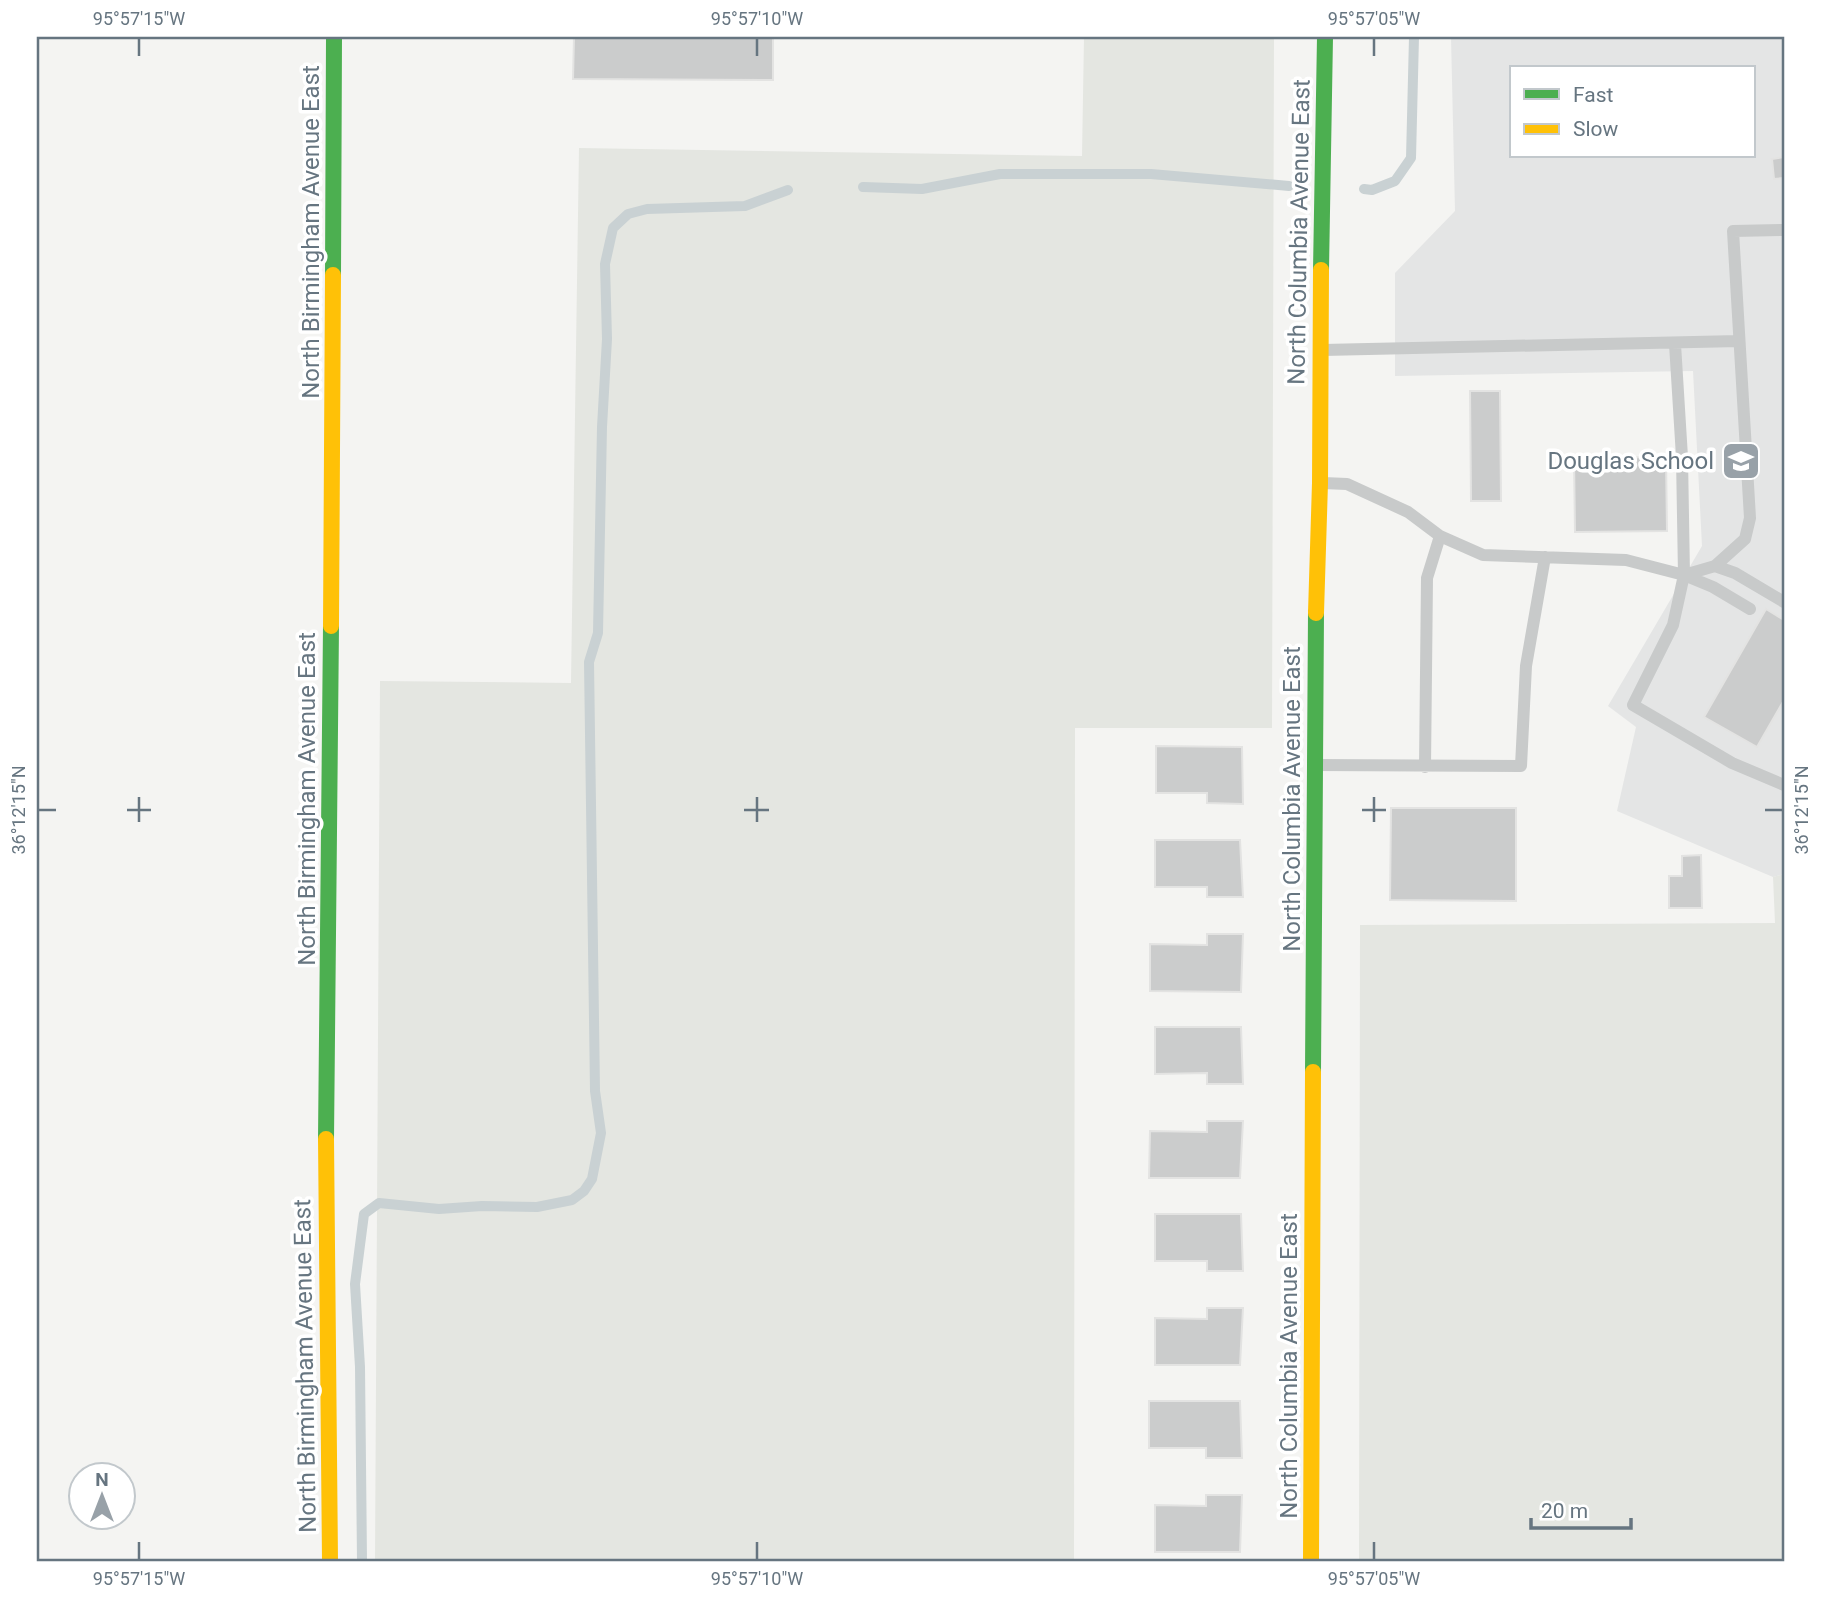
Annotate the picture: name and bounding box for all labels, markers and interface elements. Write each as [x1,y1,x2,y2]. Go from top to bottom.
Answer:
text: 95°57'15"W [93,8,185,29]
text: 95°57'10"W [711,8,803,29]
text: 95°57'05"W [1328,8,1420,29]
street label: North Birmingham Avenue East [297,65,325,399]
legend [1510,66,1755,158]
street label: North Columbia Avenue East [1282,79,1316,385]
text: Fast [1573,83,1614,107]
text: Slow [1573,117,1619,141]
school or university icon: Douglas School [1720,440,1762,482]
place label: Douglas School [1547,447,1714,475]
street label: North Birmingham Avenue East [293,632,321,966]
street label: North Columbia Avenue East [1278,646,1306,952]
text: 36°12'15"N [8,765,29,855]
text: 36°12'15"N [1791,765,1812,855]
street label: North Birmingham Avenue East [288,1199,322,1533]
street label: North Columbia Avenue East [1275,1213,1303,1519]
north arrow [66,1462,136,1532]
text: N [95,1468,109,1491]
scale bar [1531,1486,1630,1530]
text: 20 m [1541,1499,1588,1523]
text: 95°57'15"W [93,1568,185,1589]
text: 95°57'10"W [711,1568,803,1589]
text: 95°57'05"W [1328,1568,1420,1589]

